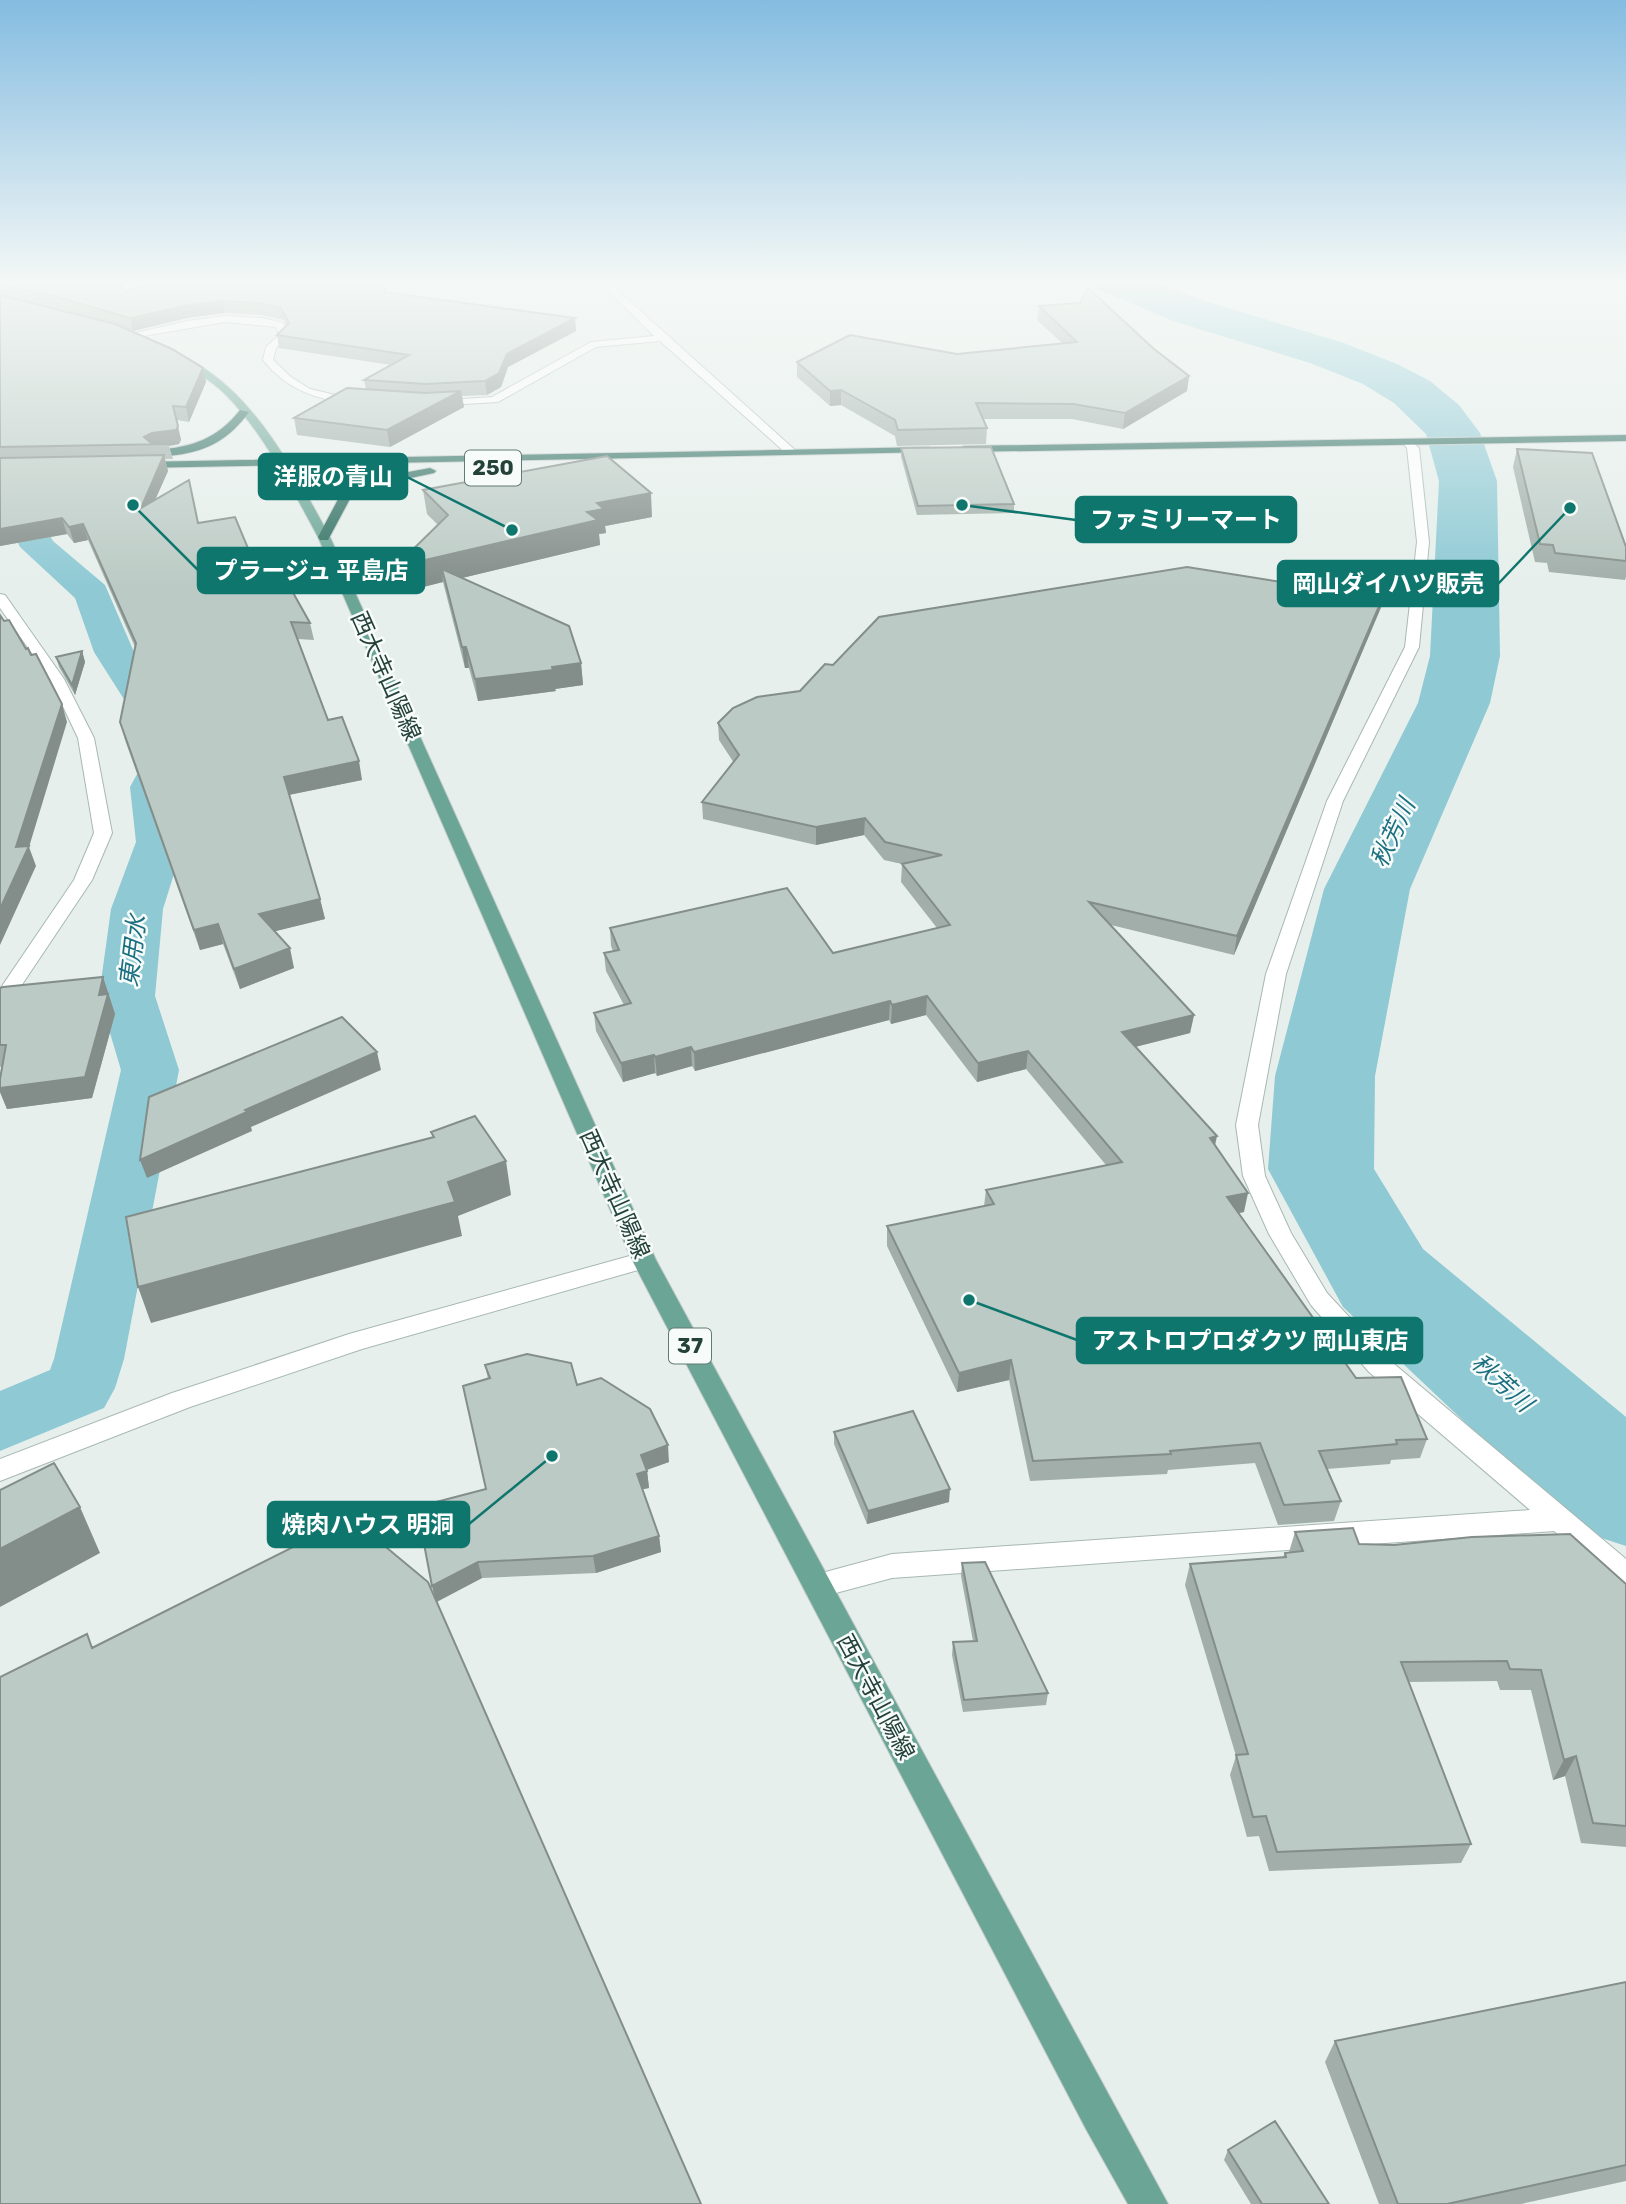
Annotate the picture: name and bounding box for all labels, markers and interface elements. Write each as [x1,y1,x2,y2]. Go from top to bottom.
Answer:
road number: 250 [465,450,521,486]
callout: 洋服の青山 [259,454,407,499]
text: 洋服の青山 [273,463,393,491]
callout: ファミリーマート [1076,497,1296,542]
text: ファミリーマート [1090,506,1282,534]
callout: プラージュ 平島店 [198,548,424,593]
text: プラージュ 平島店 [214,557,408,585]
callout: 岡山ダイハツ販売 [1278,561,1498,606]
text: 岡山ダイハツ販売 [1292,570,1484,598]
street label: 西大寺山陽線 [345,607,427,745]
water label: 秋芳川 [1365,792,1422,872]
water label: 東用水 [115,911,152,988]
street label: 西大寺山陽線 [574,1125,656,1263]
callout: アストロプロダクツ 岡山東店 [1077,1318,1422,1363]
text: アストロプロダクツ 岡山東店 [1091,1327,1409,1355]
road number: 37 [669,1328,711,1364]
water label: 秋芳川 [1466,1349,1540,1420]
callout: 焼肉ハウス 明洞 [268,1502,469,1547]
text: 焼肉ハウス 明洞 [281,1511,455,1539]
street label: 西大寺山陽線 [831,1630,921,1764]

